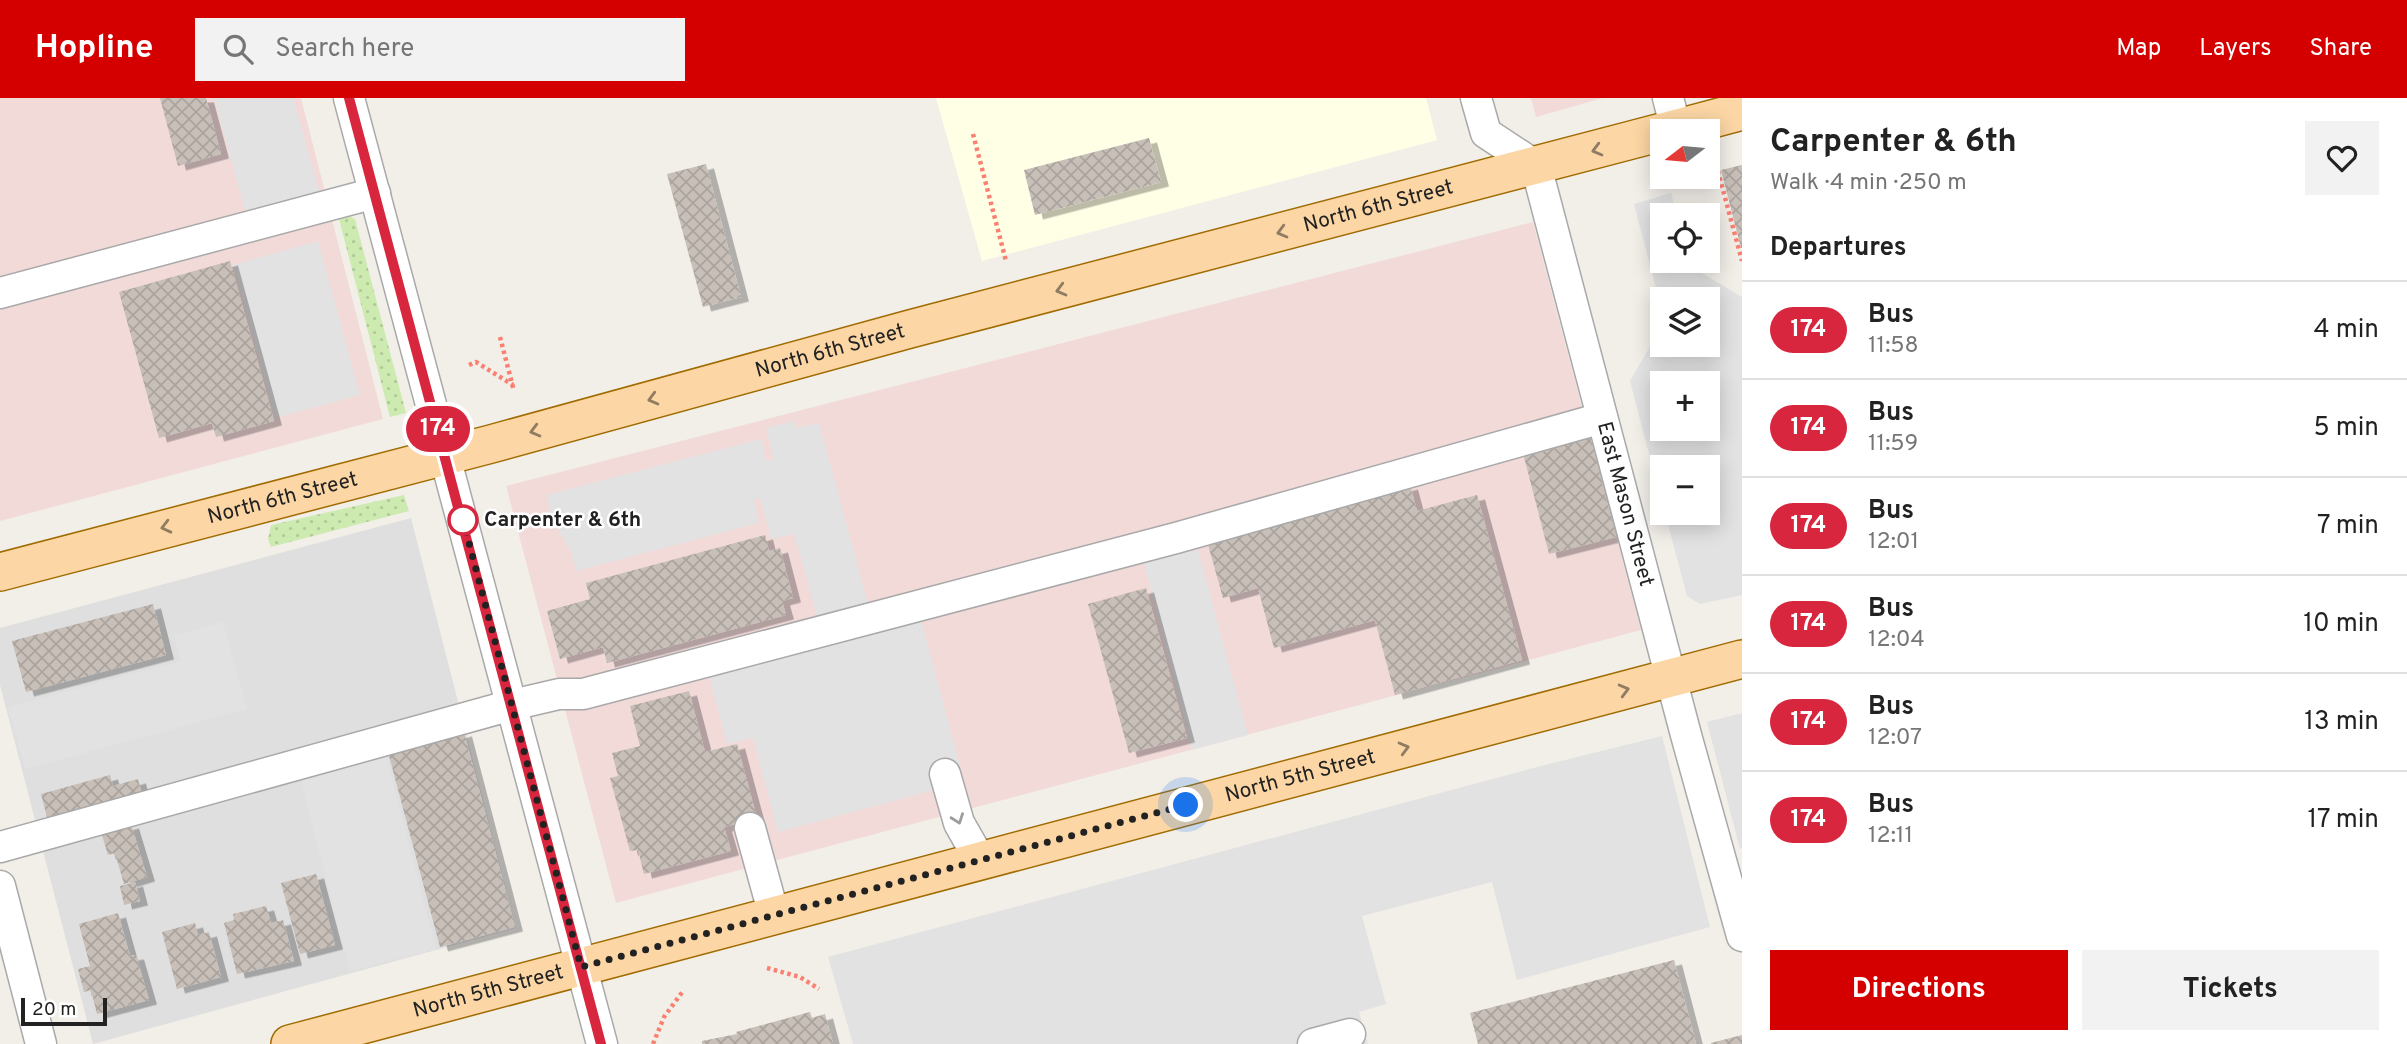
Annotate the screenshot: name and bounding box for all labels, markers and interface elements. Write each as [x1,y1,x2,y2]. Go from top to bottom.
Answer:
search box [195,18,685,81]
text: Hopline [35,28,153,70]
icon: search [219,30,257,68]
text: Search here [275,33,414,66]
text: Map [2116,34,2161,64]
text: Layers [2199,34,2271,64]
text: Share [2309,34,2372,64]
north arrow [1650,119,1720,189]
map controls [1650,119,1720,525]
button: heart [2305,121,2379,195]
text: Carpenter & 6th [1770,122,2017,164]
one-way arrow [1591,142,1603,156]
text: Walk · 4 min · 250 m [1770,169,1967,198]
street label: North 6th Street [1300,174,1456,239]
button: locate [1650,203,1720,273]
one-way arrow [1276,224,1288,238]
text: Departures [1770,232,1907,265]
one-way arrow [1056,281,1068,296]
button: layers [1650,287,1720,357]
text: Bus [1868,299,1914,332]
text: 4 min [2313,314,2379,347]
text: 174 [1791,315,1826,345]
street label: North 6th Street [752,318,908,384]
text: 11:58 [1868,332,1919,361]
button: + [1650,371,1720,441]
one-way arrow [647,390,659,405]
text: Bus [1868,397,1914,430]
line badge: 174 [398,406,478,452]
text: 5 min [2313,412,2379,445]
text: 174 [1791,413,1826,443]
text: 174 [420,414,456,444]
street label: East Mason Street [1591,419,1660,589]
one-way arrow [529,423,541,437]
text: 11:59 [1868,430,1918,459]
button: − [1650,455,1720,525]
street label: North 6th Street [205,466,360,531]
text: Bus [1868,495,1914,528]
marker: Carpenter & 6th [448,505,478,535]
place label: Carpenter & 6th [484,507,641,534]
text: 7 min [2317,510,2379,543]
text: 174 [1791,511,1826,541]
one-way arrow [160,519,172,533]
text: 12:01 [1868,528,1919,557]
text: Bus [1868,593,1914,626]
text: 10 min [2303,608,2379,641]
text: 174 [1791,609,1826,639]
text: 12:04 [1868,626,1925,655]
one-way arrow [1618,684,1630,698]
text: Bus [1868,691,1914,724]
text: 13 min [2304,706,2379,739]
text: 174 [1791,707,1826,737]
text: 12:07 [1868,724,1922,753]
one-way arrow [1398,742,1410,756]
street label: North 5th Street [1222,743,1378,809]
your location [1168,787,1203,822]
text: Bus [1868,789,1914,822]
text: 17 min [2307,804,2379,837]
text: 174 [1791,805,1826,835]
one-way arrow [950,812,964,824]
text: 12:11 [1868,822,1913,851]
button: Directions [1770,950,2068,1030]
button: Tickets [2082,950,2379,1030]
street label: North 5th Street [410,959,566,1024]
scale bar [21,995,107,1027]
text: 20 m [32,998,76,1022]

